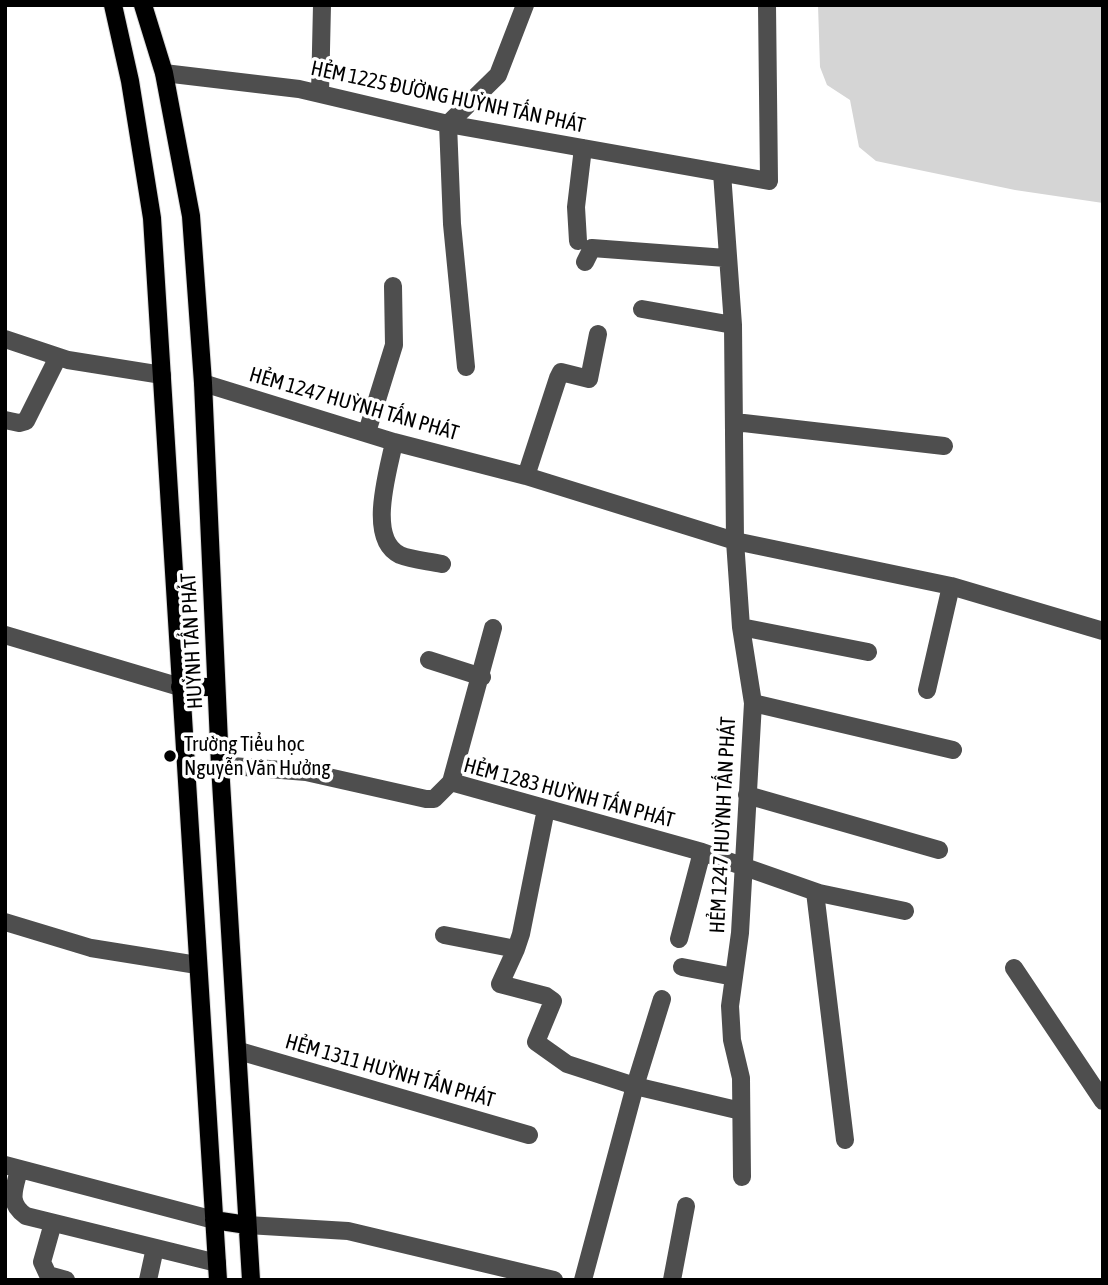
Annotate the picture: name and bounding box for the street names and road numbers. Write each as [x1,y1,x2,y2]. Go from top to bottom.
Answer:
street label: HẺM 1225 ĐƯỜNG HUỲNH TẤN PHÁT [309,56,587,138]
street label: HẺM 1247 HUỲNH TẤN PHÁT [246,362,462,446]
street label: HUỲNH TẤN PHÁT [176,572,208,710]
street label: HẺM 1247 HUỲNH TẤN PHÁT [705,716,741,934]
street label: HẺM 1283 HUỲNH TẤN PHÁT [461,753,677,833]
street label: HẺM 1311 HUỲNH TẤN PHÁT [282,1029,498,1113]

